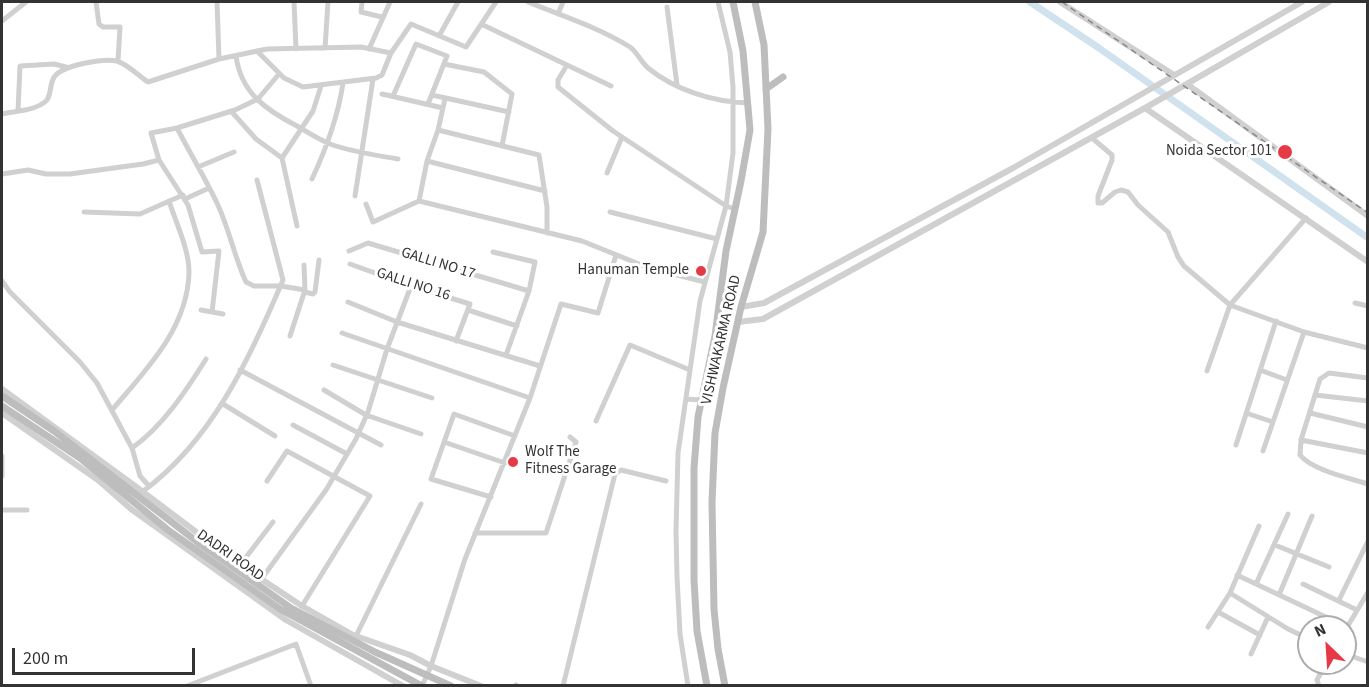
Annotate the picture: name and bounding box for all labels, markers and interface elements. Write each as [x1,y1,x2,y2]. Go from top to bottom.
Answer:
place label: Noida Sector 101 [1166,143,1272,161]
marker: Noida Sector 101 [1276,143,1294,161]
street label: GALLI NO 17 [399,244,477,284]
place label: Hanuman Temple [578,262,689,280]
marker: Hanuman Temple [694,264,708,278]
street label: GALLI NO 16 [374,265,452,305]
street label: VISHWAKARMA ROAD [698,273,746,407]
place label: Wolf The Fitness Garage [525,444,616,479]
marker: Wolf The Fitness Garage [506,455,520,469]
street label: DADRI ROAD [193,526,267,586]
north arrow [1297,615,1357,675]
text: N [1311,618,1330,643]
scale bar [15,636,198,674]
text: 200 m [23,646,68,671]

